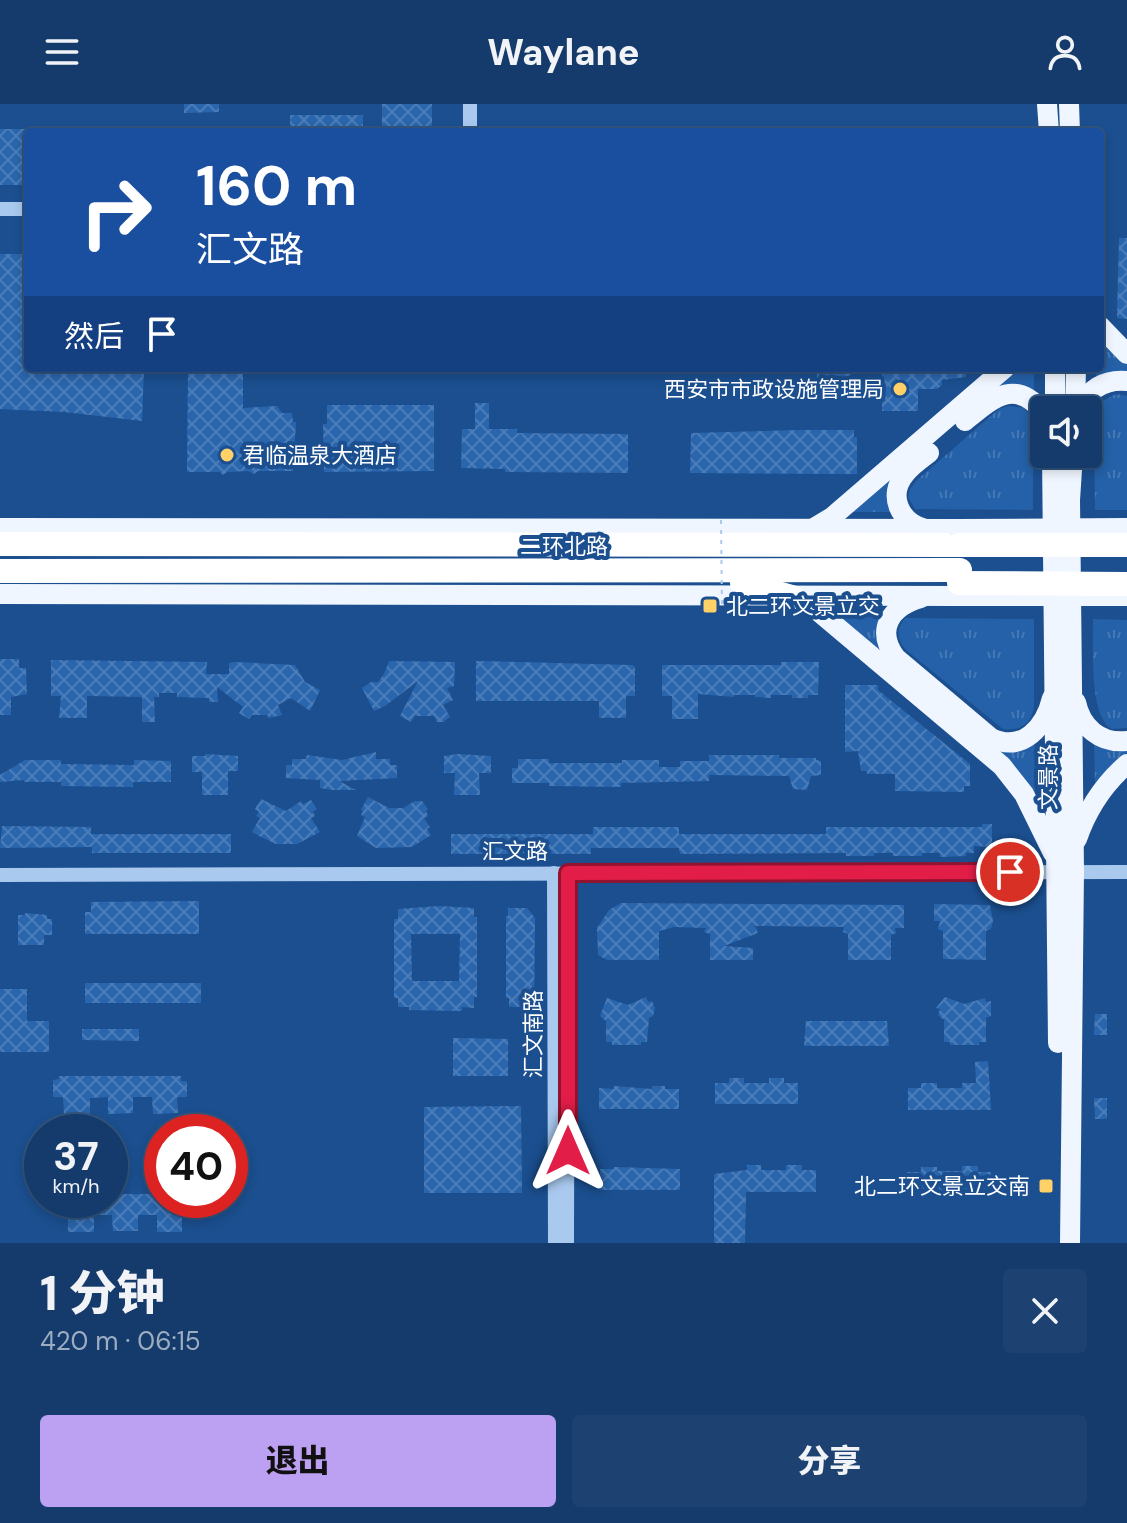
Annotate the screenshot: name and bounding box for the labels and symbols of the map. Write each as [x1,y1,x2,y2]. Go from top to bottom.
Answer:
place label: 西安市市政设施管理局 [664,375,884,404]
marker: 西安市市政设施管理局 [891,380,909,398]
place label: 君临温泉大酒店 [243,441,397,470]
marker: 君临温泉大酒店 [218,446,236,464]
street label: 二环北路 [520,532,608,561]
place label: 北二环文景立交 [726,592,880,621]
marker: 北二环文景立交 [701,597,719,615]
street label: 文景路 [1034,744,1063,810]
street label: 汇文路 [482,837,548,866]
pin [976,838,1044,906]
street label: 汇文南路 [519,990,548,1078]
position arrow [526,1109,610,1193]
speed limit sign: 40 [144,1114,248,1218]
place label: 北二环文景立交南 [854,1172,1030,1201]
marker: 北二环文景立交南 [1037,1177,1055,1195]

